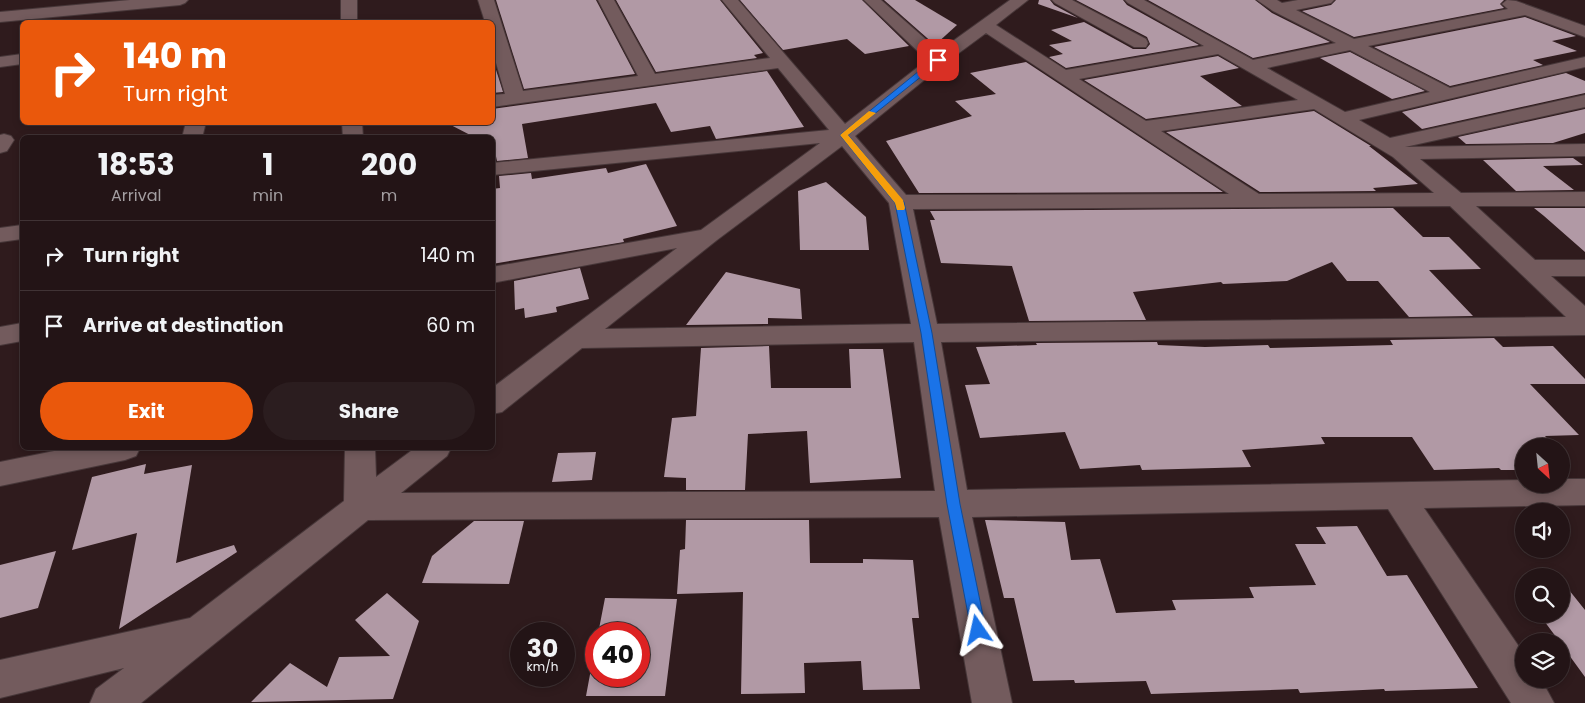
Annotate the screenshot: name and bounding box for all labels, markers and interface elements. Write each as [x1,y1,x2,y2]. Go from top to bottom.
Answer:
text: 140 m [123,31,227,80]
pin [917,39,959,81]
icon: right [40,40,105,105]
icon: arrive [924,46,952,74]
text: Turn right [123,78,228,109]
text: 18:53 [98,143,175,186]
text: 1 [262,143,273,186]
text: 200 [361,143,417,186]
text: Arrival [111,184,161,207]
text: min [252,184,283,207]
text: m [381,184,397,207]
icon: right [40,242,68,270]
text: Turn right [83,242,179,269]
text: 140 m [420,242,475,269]
icon: arrive [40,312,68,340]
text: Arrive at destination [83,312,284,339]
text: 60 m [426,312,475,339]
button: Exit [40,382,253,440]
button: Share [263,382,475,440]
north arrow [1515,438,1570,492]
map controls [1515,438,1570,688]
button: sound [1515,503,1570,558]
button: search [1515,568,1570,623]
position arrow [951,603,1003,655]
speed limit sign: 40 [585,622,650,687]
text: 30 [527,631,558,666]
button: layers [1515,633,1570,688]
text: km/h [527,658,558,675]

